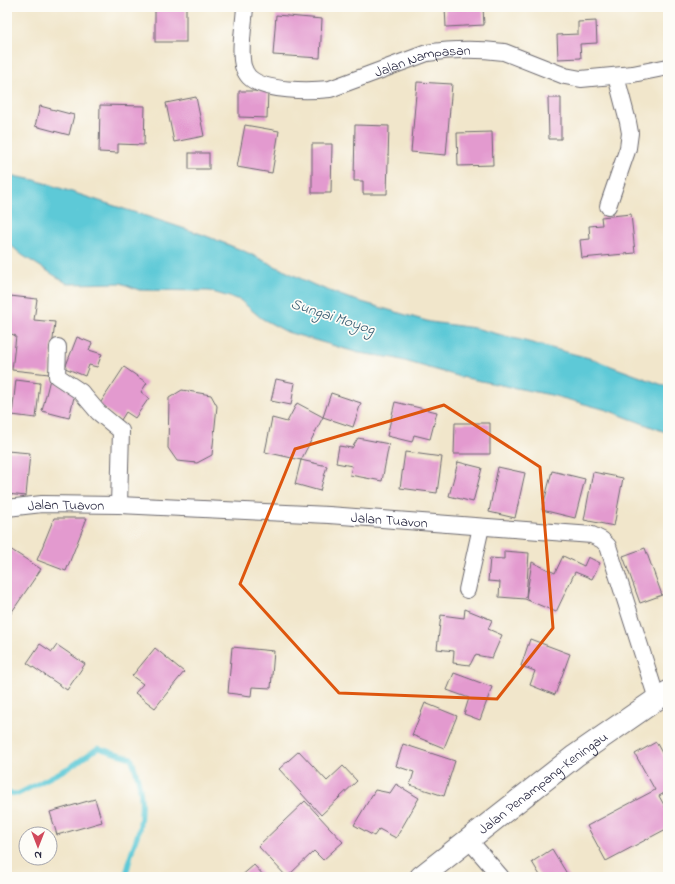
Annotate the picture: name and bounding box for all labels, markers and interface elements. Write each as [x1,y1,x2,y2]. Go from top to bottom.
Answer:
street label: Jalan Nampasan [372,41,471,84]
water label: Sungai Moyog [288,293,378,342]
street label: Jalan Tuavon [26,495,105,518]
street label: Jalan Tuavon [350,508,429,534]
street label: Jalan Penampang-Keningau [474,727,613,840]
north arrow [18,826,58,866]
text: N [34,847,42,863]

